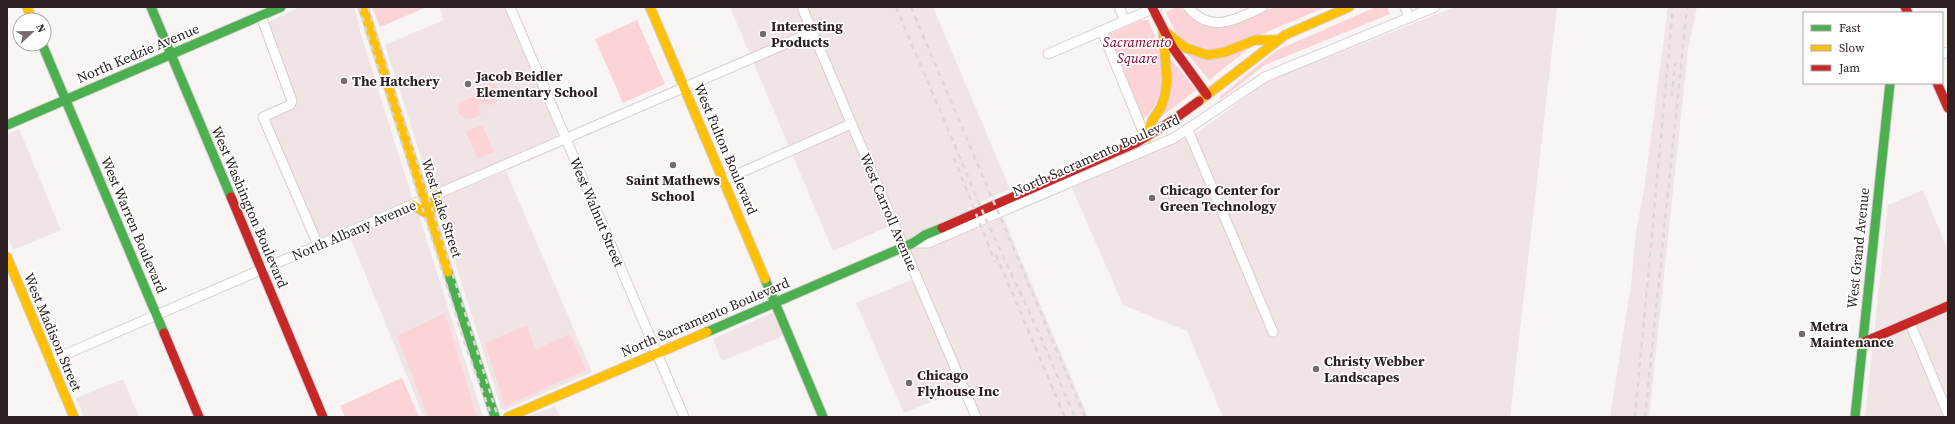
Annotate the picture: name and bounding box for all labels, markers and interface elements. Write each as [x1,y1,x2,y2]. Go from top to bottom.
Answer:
north arrow [12,12,52,52]
legend [1803,12,1943,84]
place label: Interesting Products [771,16,843,52]
street label: North Kedzie Avenue [74,18,202,88]
text: Fast [1839,20,1861,36]
text: N [32,22,49,35]
marker: Interesting Products [758,29,768,39]
park label: Sacramento Square [1103,32,1171,68]
text: Slow [1839,40,1865,56]
text: Jam [1838,60,1860,76]
place label: Jacob Beidler Elementary School [475,66,598,102]
place label: The Hatchery [352,71,440,91]
marker: The Hatchery [339,76,349,86]
marker: Jacob Beidler Elementary School [463,79,473,89]
street label: West Fulton Boulevard [689,80,763,218]
street label: North Sacramento Boulevard [1009,109,1183,201]
street label: West Washington Boulevard [207,123,293,291]
street label: West Carroll Avenue [855,150,923,274]
street label: West Warren Boulevard [96,154,172,296]
street label: West Walnut Street [565,154,629,270]
street label: West Lake Street [417,156,468,260]
marker: Saint Mathews School [668,160,678,170]
place label: Saint Mathews School [626,170,721,206]
place label: Chicago Center for Green Technology [1160,180,1281,216]
street label: West Grand Avenue [1842,187,1874,309]
marker: Chicago Center for Green Technology [1147,193,1157,203]
street label: North Albany Avenue [289,195,419,265]
street label: West Madison Street [19,270,87,395]
street label: North Sacramento Boulevard [618,272,792,362]
place label: Metra Maintenance [1810,316,1894,352]
marker: Metra Maintenance [1797,329,1807,339]
place label: Christy Webber Landscapes [1324,351,1425,387]
marker: Christy Webber Landscapes [1311,364,1321,374]
place label: Chicago Flyhouse Inc [917,365,1000,401]
marker: Chicago Flyhouse Inc [904,378,914,388]

